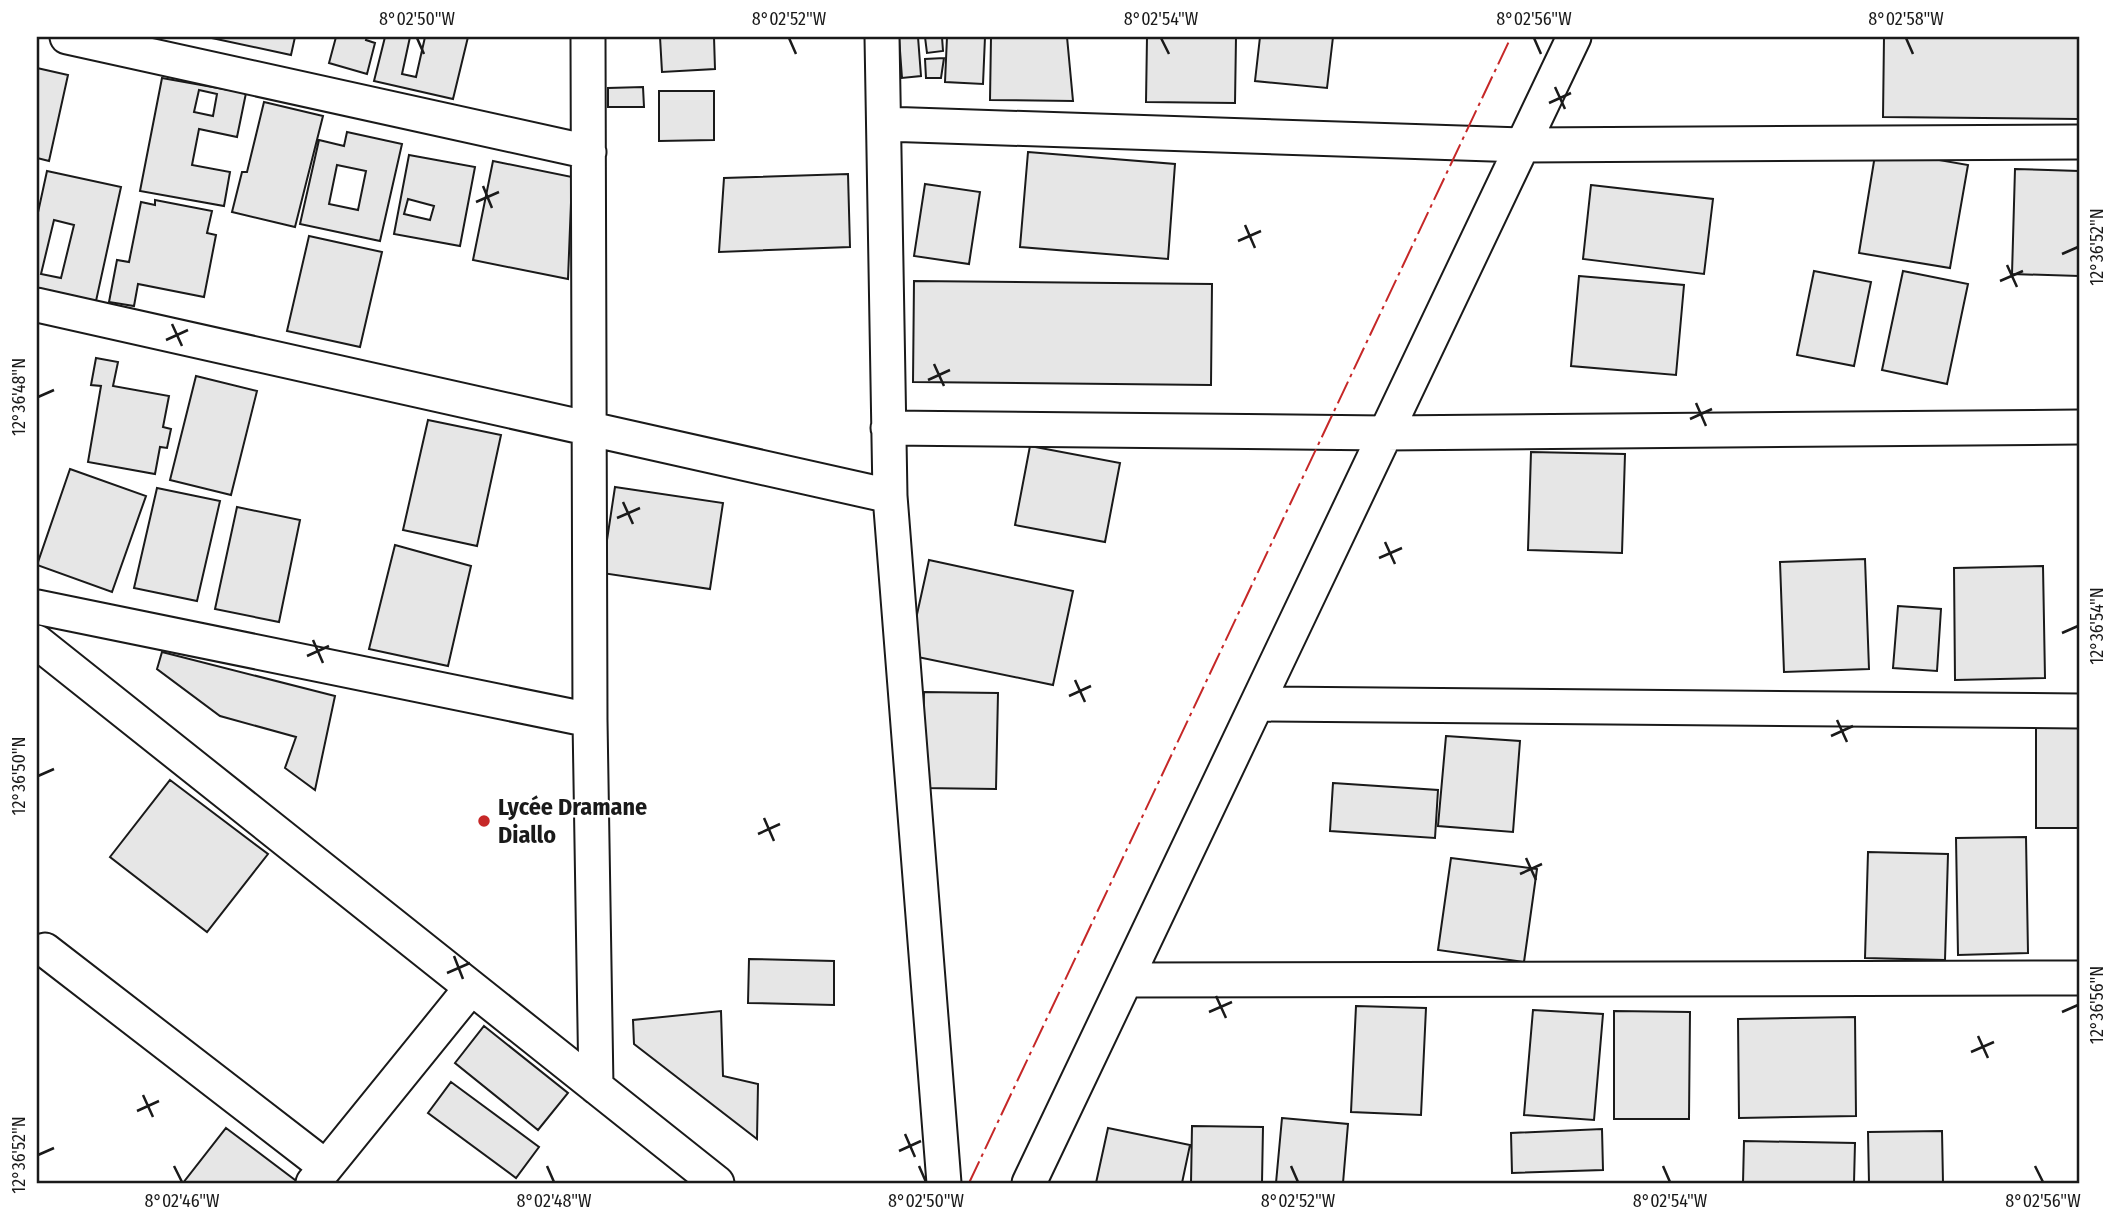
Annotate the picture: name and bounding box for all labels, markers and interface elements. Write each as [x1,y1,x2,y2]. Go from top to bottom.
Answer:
text: 8°02'50"W [379,8,455,30]
text: 8°02'52"W [752,8,827,30]
text: 8°02'54"W [1124,8,1199,30]
text: 8°02'56"W [1496,8,1572,30]
text: 8°02'58"W [1868,8,1944,30]
text: 12°36'52"N [2086,208,2108,286]
text: 12°36'48"N [8,358,30,436]
text: 12°36'54"N [2086,587,2108,665]
text: 12°36'50"N [8,737,30,815]
place label: Lycée Dramane Diallo [498,793,647,849]
marker: Lycée Dramane Diallo [476,813,492,829]
text: 12°36'56"N [2086,966,2108,1044]
text: 12°36'52"N [8,1116,30,1194]
text: 8°02'46"W [144,1190,220,1212]
text: 8°02'48"W [516,1190,592,1212]
text: 8°02'50"W [888,1190,964,1212]
text: 8°02'52"W [1261,1190,1336,1212]
text: 8°02'54"W [1633,1190,1708,1212]
text: 8°02'56"W [2005,1190,2081,1212]

